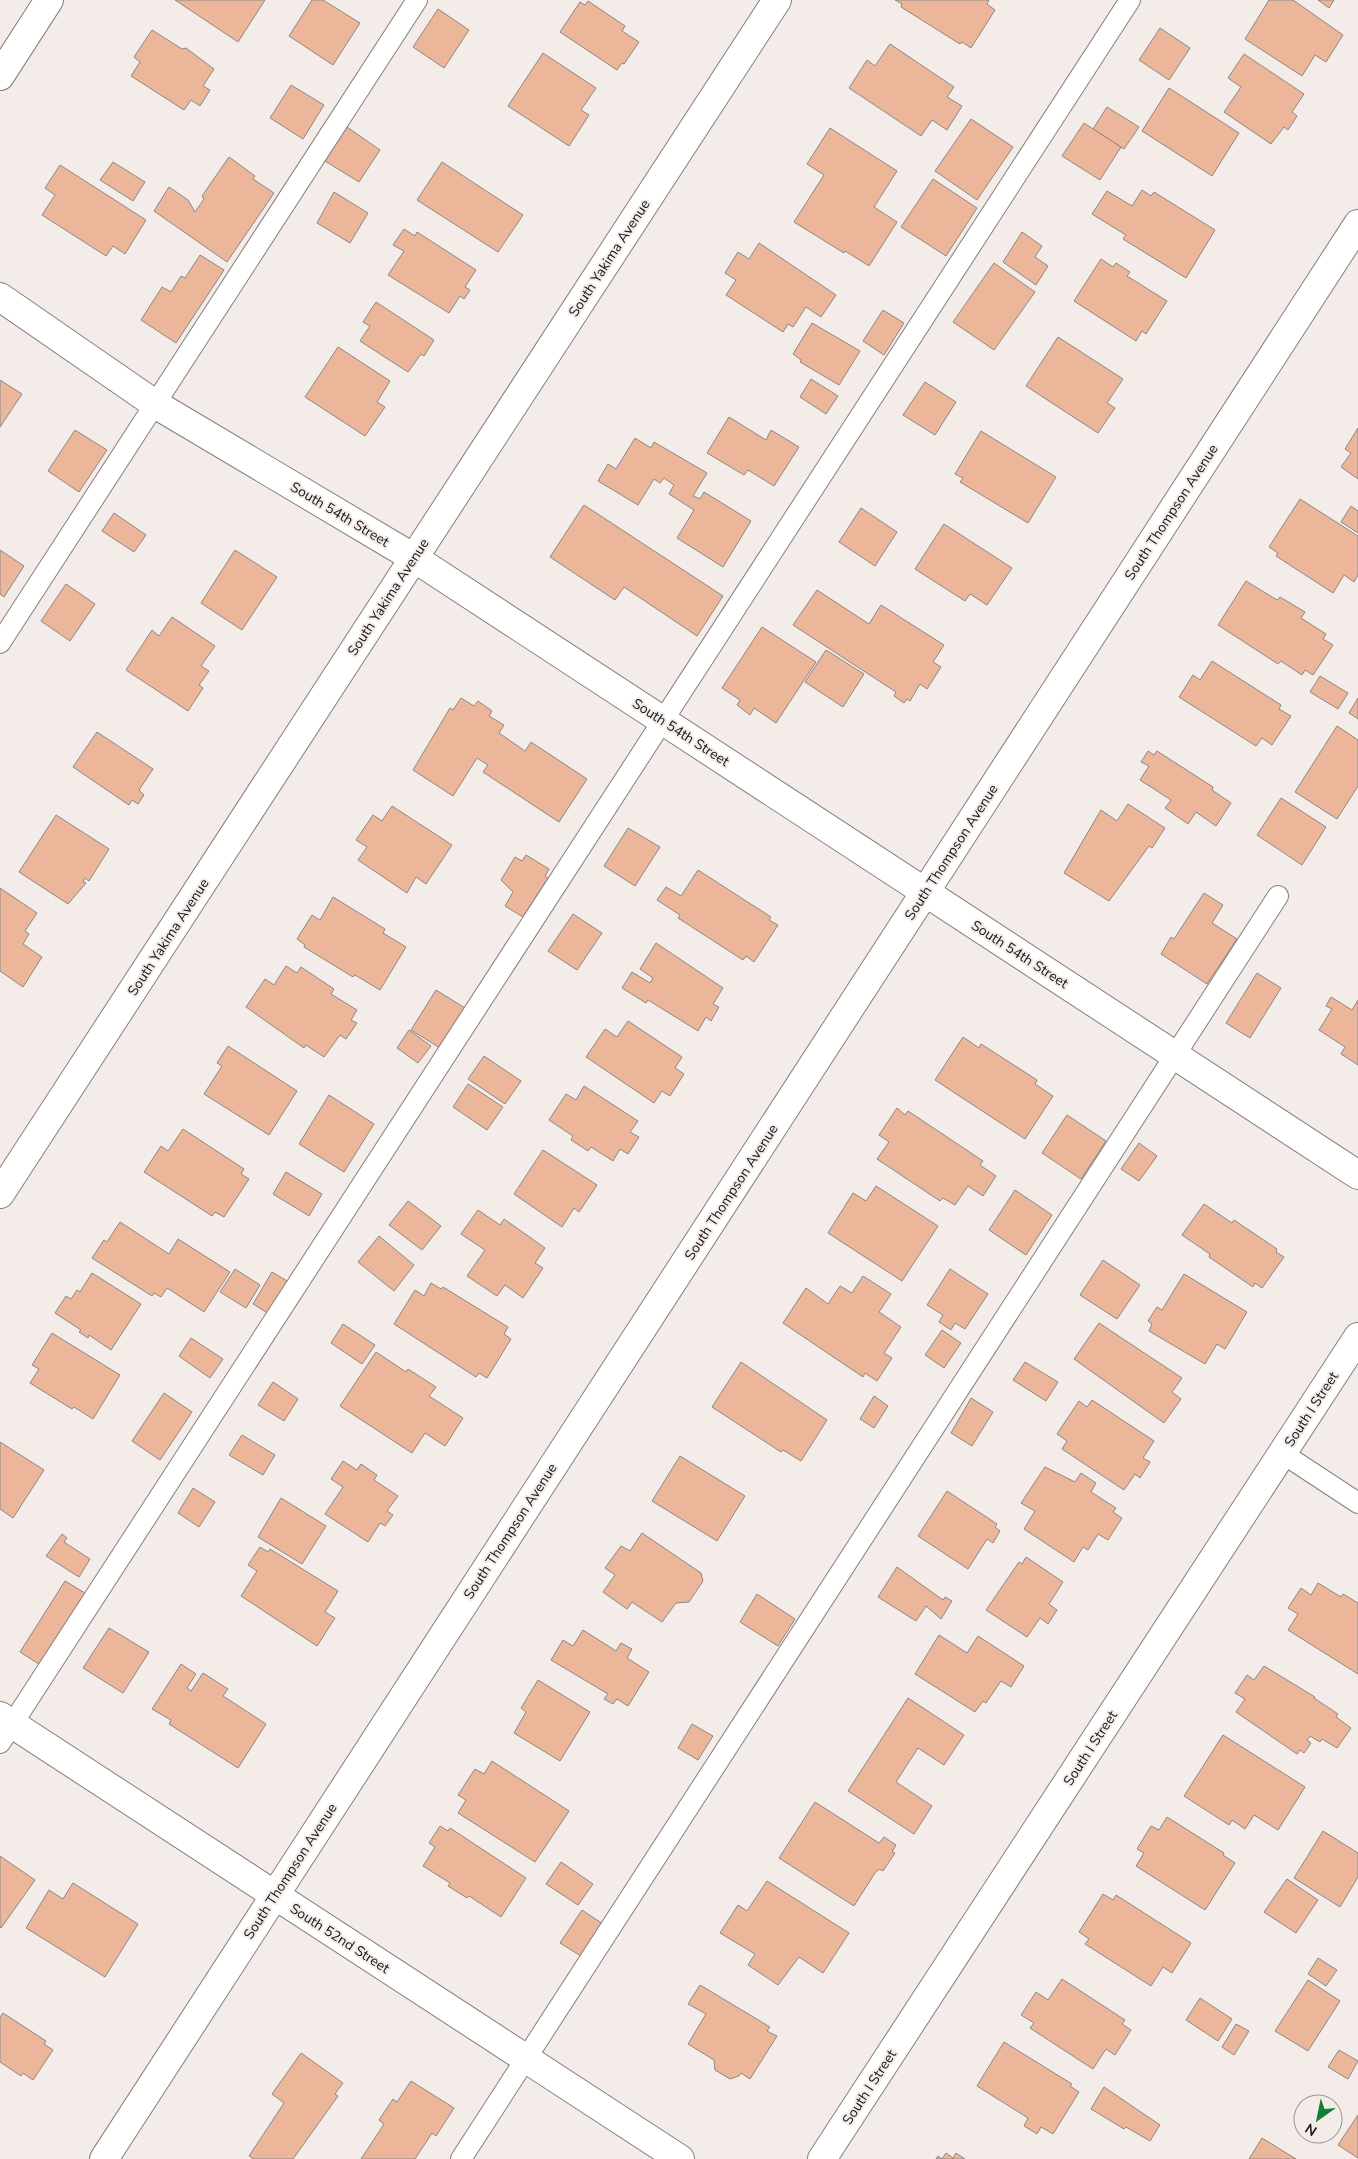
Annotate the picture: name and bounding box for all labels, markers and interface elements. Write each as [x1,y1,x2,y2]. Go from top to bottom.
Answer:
street label: South Yakima Avenue [564,196,655,321]
street label: South Thompson Avenue [1120,441,1223,584]
street label: South 54th Street [287,477,393,551]
street label: South Yakima Avenue [343,535,434,660]
street label: South 54th Street [629,694,733,771]
street label: South Thompson Avenue [900,781,1003,924]
street label: South Yakima Avenue [123,875,214,1000]
street label: South 54th Street [968,916,1072,993]
street label: South Thompson Avenue [680,1121,783,1264]
street label: South I Street [1280,1368,1343,1451]
street label: South Thompson Avenue [459,1460,562,1603]
street label: South I Street [1059,1707,1122,1790]
street label: South Thompson Avenue [239,1800,342,1943]
street label: South 52nd Street [286,1899,393,1978]
street label: South I Street [838,2046,901,2129]
north arrow [1293,2094,1343,2144]
text: N [1302,2119,1321,2140]

